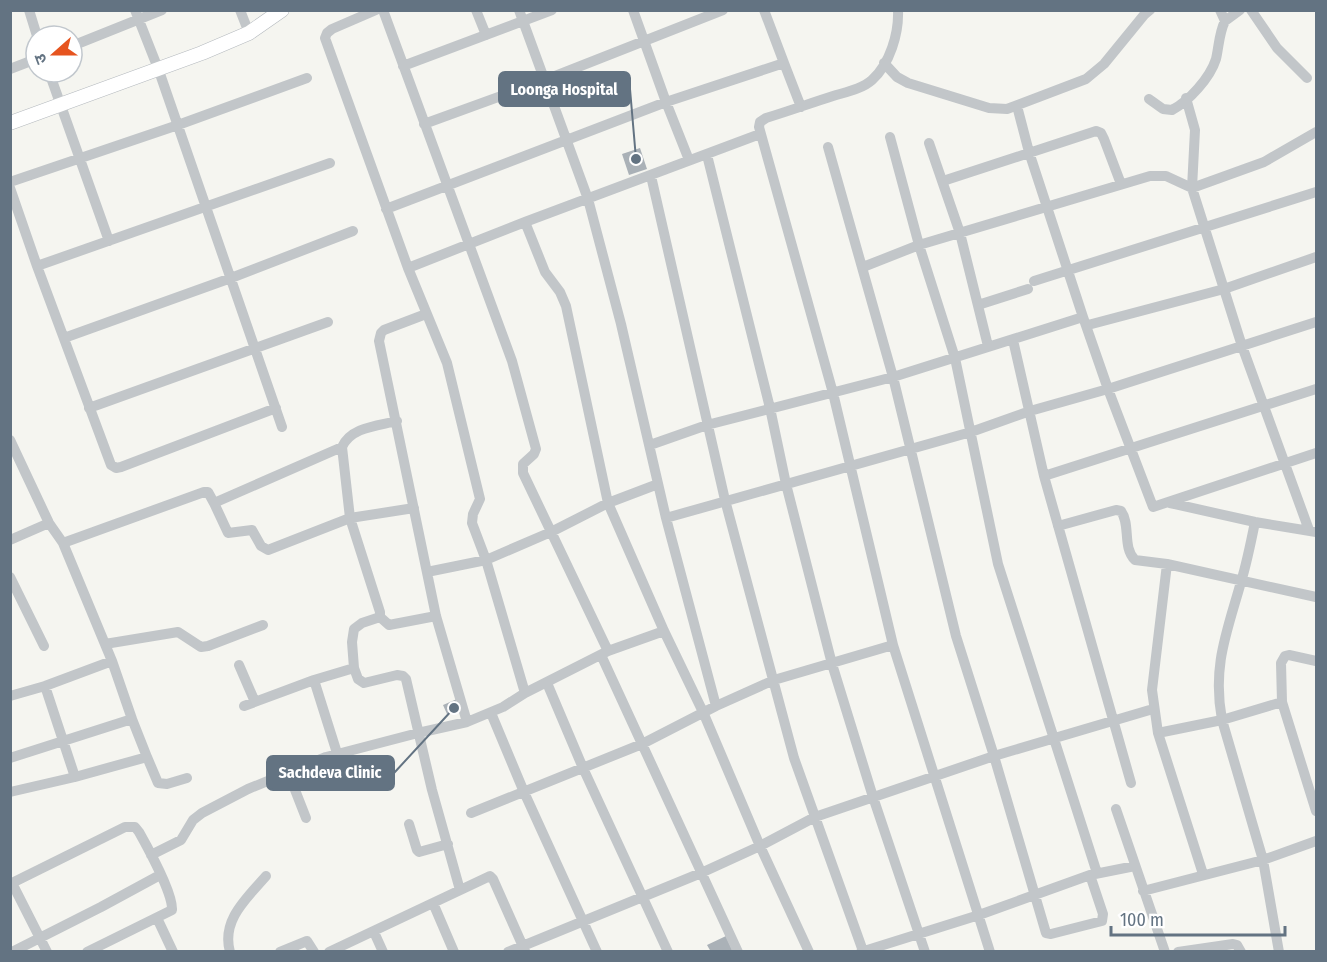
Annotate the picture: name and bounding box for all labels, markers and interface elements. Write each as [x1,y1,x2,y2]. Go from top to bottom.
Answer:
north arrow [24,24,84,84]
text: उ [30,51,51,67]
callout: Loonga Hospital [499,72,630,106]
text: Loonga Hospital [510,80,618,99]
callout: Sachdeva Clinic [267,756,394,790]
text: Sachdeva Clinic [278,763,382,782]
scale bar [1111,899,1285,937]
text: 100 m [1120,909,1164,931]

